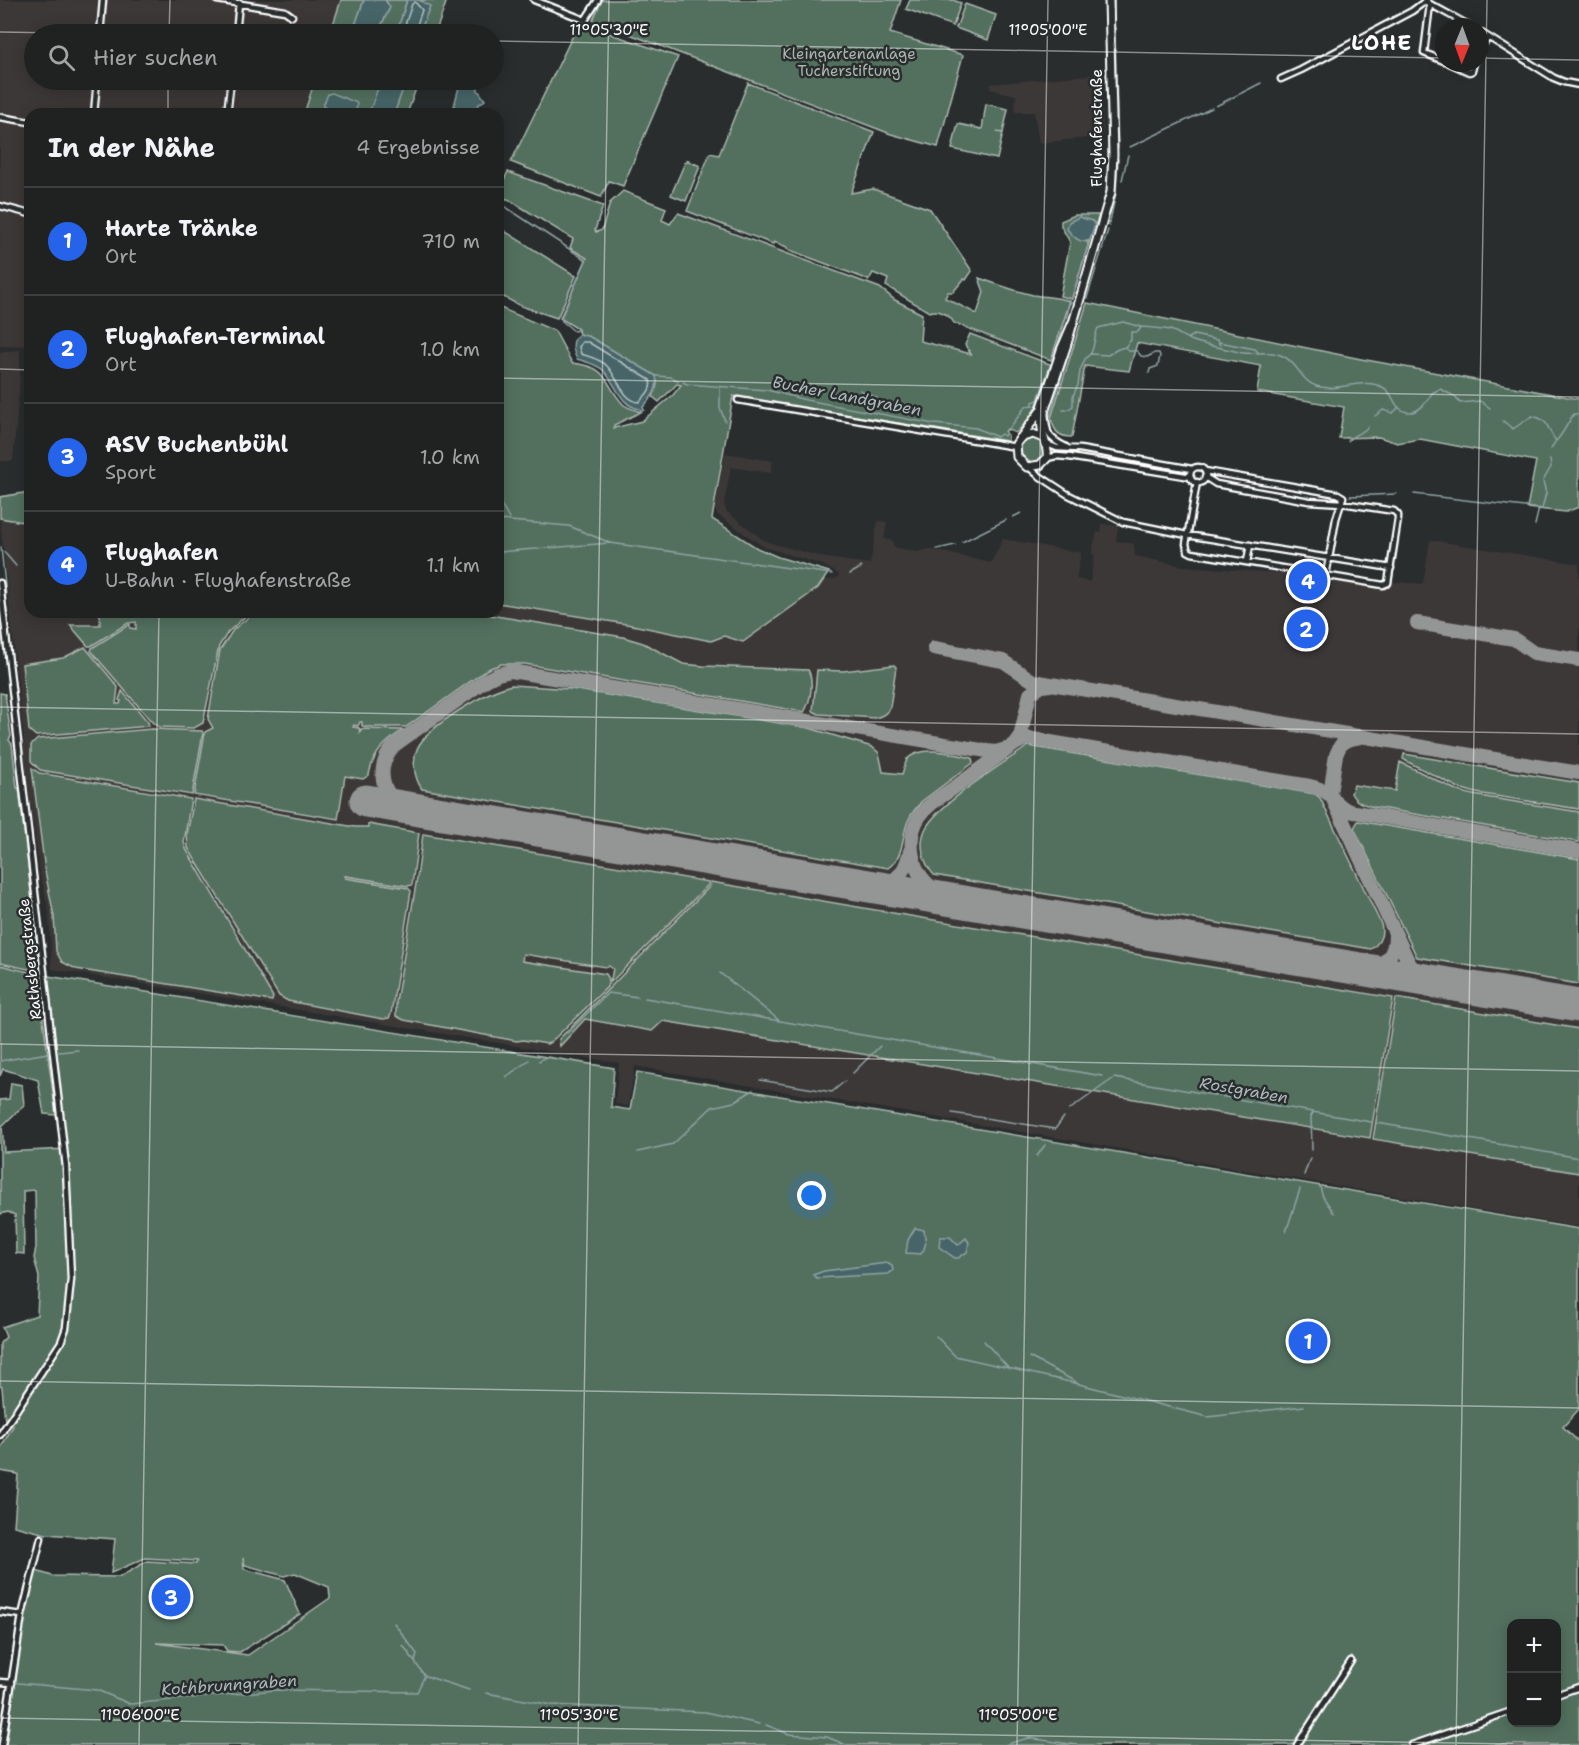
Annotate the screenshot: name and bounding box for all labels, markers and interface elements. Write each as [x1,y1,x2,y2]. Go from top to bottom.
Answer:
north arrow [1435,18,1489,72]
text: 11°05'30"E [570,20,648,40]
text: 11°05'00"E [1009,20,1088,40]
search box [24,24,504,90]
district label: LOHE [1351,29,1413,57]
icon: search [45,41,78,74]
text: Hier suchen [93,43,218,72]
park label: Kleingartenanlage Tucherstiftung [782,44,916,81]
street label: Flughafenstraße [1087,69,1107,187]
text: In der Nähe [48,130,215,165]
text: 4 Ergebnisse [356,134,480,160]
text: Harte Tränke [105,214,258,243]
text: 1 [63,228,72,254]
text: 710 m [421,228,480,254]
text: Ort [105,243,137,269]
text: Flughafen-Terminal [105,322,325,351]
text: 2 [61,336,75,362]
text: 1.0 km [420,336,480,362]
text: Ort [105,351,137,377]
water label: Bucher Landgraben [771,371,923,421]
text: ASV Buchenbühl [105,430,288,459]
text: 3 [61,444,75,470]
text: 1.0 km [420,444,480,470]
text: Sport [105,459,156,485]
text: Flughafen [105,538,218,567]
text: 4 [61,552,75,578]
text: 1.1 km [426,552,480,578]
pin: 4 [1288,558,1328,604]
text: U-Bahn · Flughafenstraße [105,567,352,593]
pin: 2 [1286,606,1326,652]
street label: Rathsbergstraße [14,897,46,1021]
water label: Rostgraben [1198,1072,1290,1108]
your location [797,1181,826,1210]
pin: 1 [1288,1318,1328,1364]
pin: 3 [152,1574,190,1620]
map controls [1507,1619,1561,1727]
button: + [1507,1619,1561,1673]
water label: Kothbrunngraben [160,1670,298,1700]
button: − [1507,1673,1561,1727]
text: 11°06'00"E [100,1705,180,1725]
text: 11°05'30"E [540,1705,618,1725]
text: 11°05'00"E [979,1705,1058,1725]

